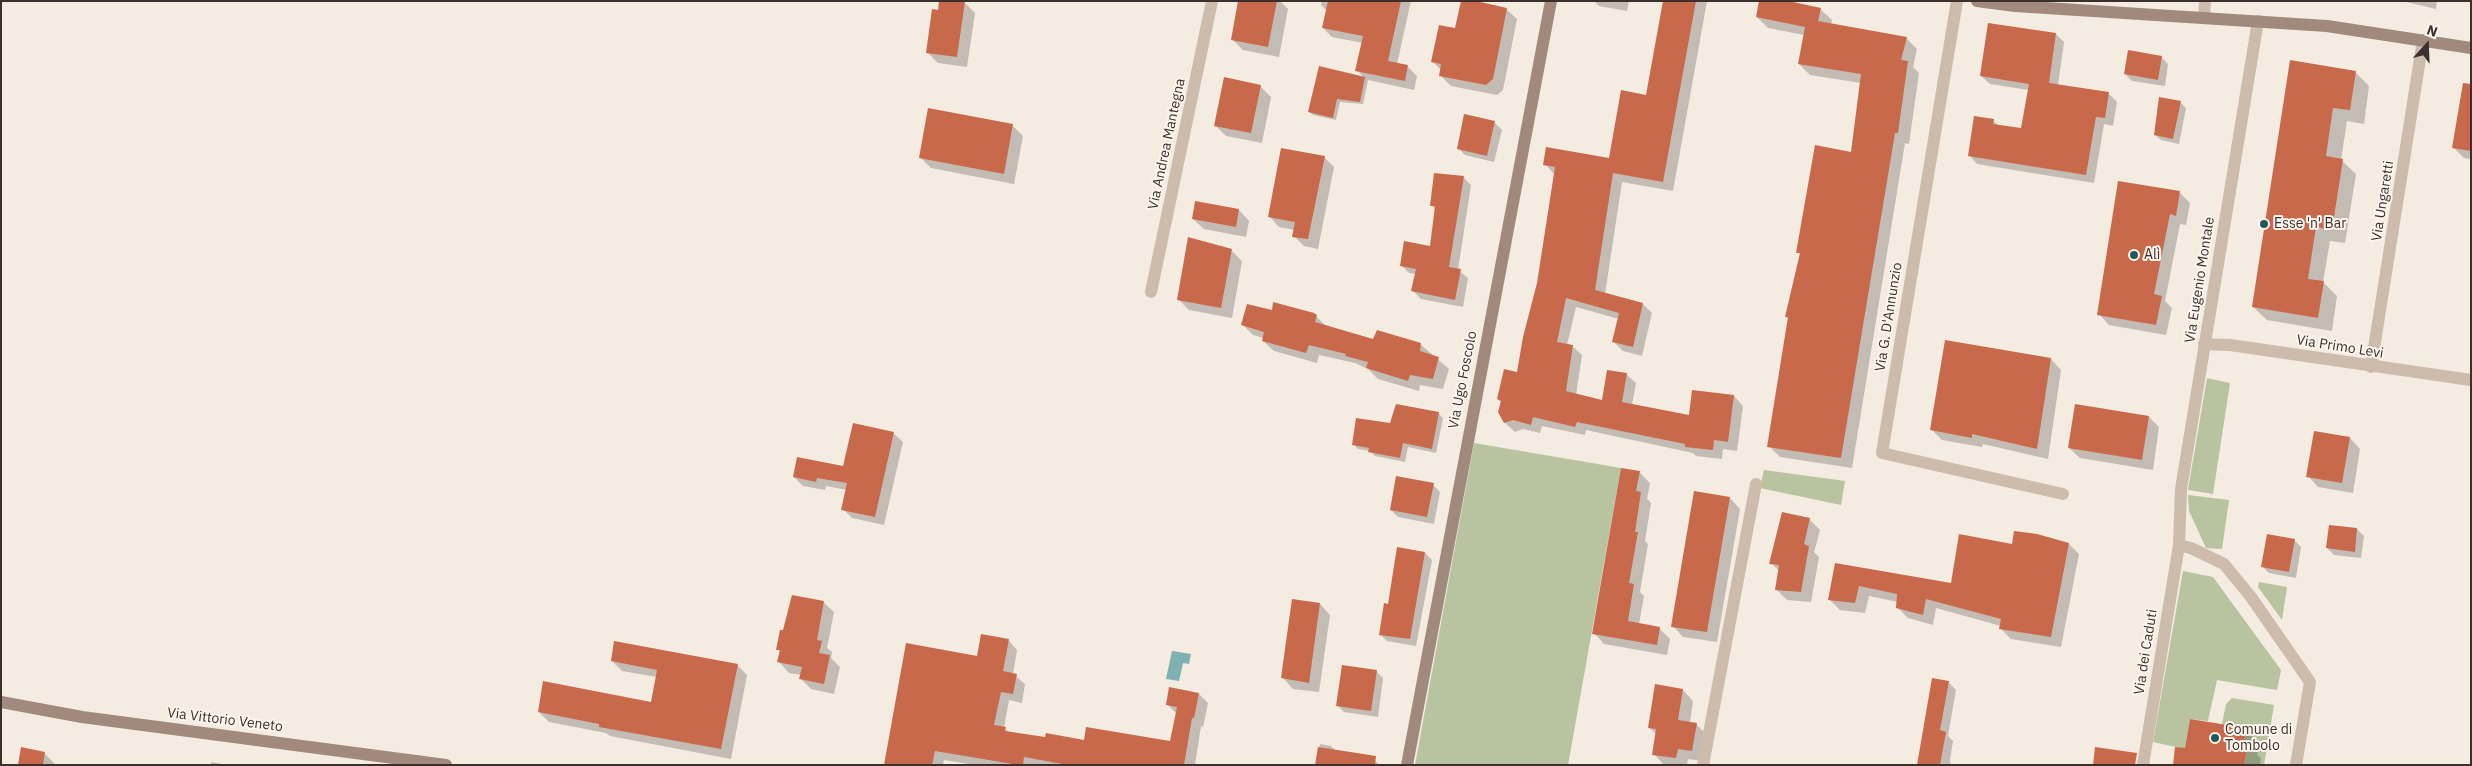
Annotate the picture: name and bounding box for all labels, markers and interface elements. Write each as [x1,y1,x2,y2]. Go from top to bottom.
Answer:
north arrow [2402,20,2452,70]
text: N [2424,21,2440,41]
street label: Via Andrea Mantegna [1145,77,1189,211]
street label: Via Ungaretti [2368,160,2398,242]
street label: Via Eugenio Montale [2182,216,2218,344]
place label: Esse 'n' Bar [2274,216,2346,232]
marker: Esse 'n' Bar [2258,218,2270,230]
place label: Alì [2144,247,2160,263]
marker: Alì [2128,249,2140,261]
street label: Via G. D'Annunzio [1872,261,1906,373]
street label: Via Ugo Foscolo [1445,330,1481,430]
street label: Via Primo Levi [2295,332,2385,362]
street label: Via dei Caduti [2131,608,2161,696]
street label: Via Vittorio Veneto [166,705,284,735]
place label: Comune di Tombolo [2225,722,2292,754]
marker: Comune di Tombolo [2209,732,2221,744]

